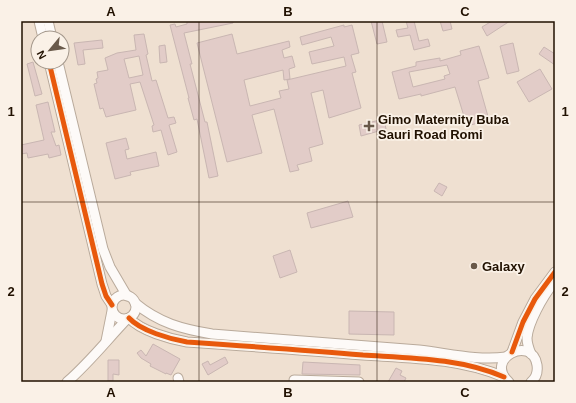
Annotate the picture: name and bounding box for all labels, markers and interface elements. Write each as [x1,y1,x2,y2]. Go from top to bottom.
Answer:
text: A [106,4,116,19]
text: B [283,4,293,19]
text: C [460,4,470,19]
north arrow [30,30,70,70]
text: N [34,48,48,61]
text: 1 [7,104,15,119]
text: 1 [561,104,569,119]
place label: Gimo Maternity Buba Sauri Road Romi [378,112,510,142]
marker: Gimo Maternity Buba Sauri Road Romi [363,120,375,132]
place label: Galaxy [482,259,525,274]
marker: Galaxy [469,261,479,271]
text: 2 [7,284,15,299]
text: 2 [561,284,569,299]
text: A [106,385,116,400]
text: B [283,385,293,400]
text: C [460,385,470,400]

